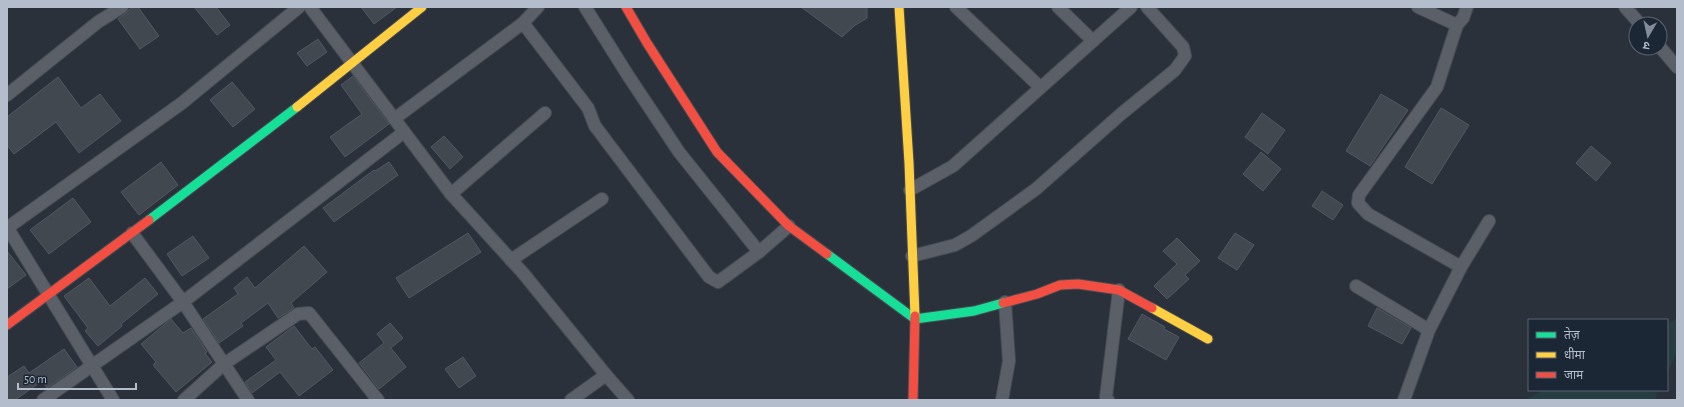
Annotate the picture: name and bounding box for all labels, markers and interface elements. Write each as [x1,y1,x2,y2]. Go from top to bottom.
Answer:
north arrow [1628,16,1668,56]
text: उ [1642,39,1651,51]
legend [1528,319,1668,391]
text: तेज़ [1564,327,1581,341]
text: धीमा [1564,347,1586,361]
scale bar [18,365,136,391]
text: जाम [1564,369,1584,381]
text: 50 m [24,373,47,385]

